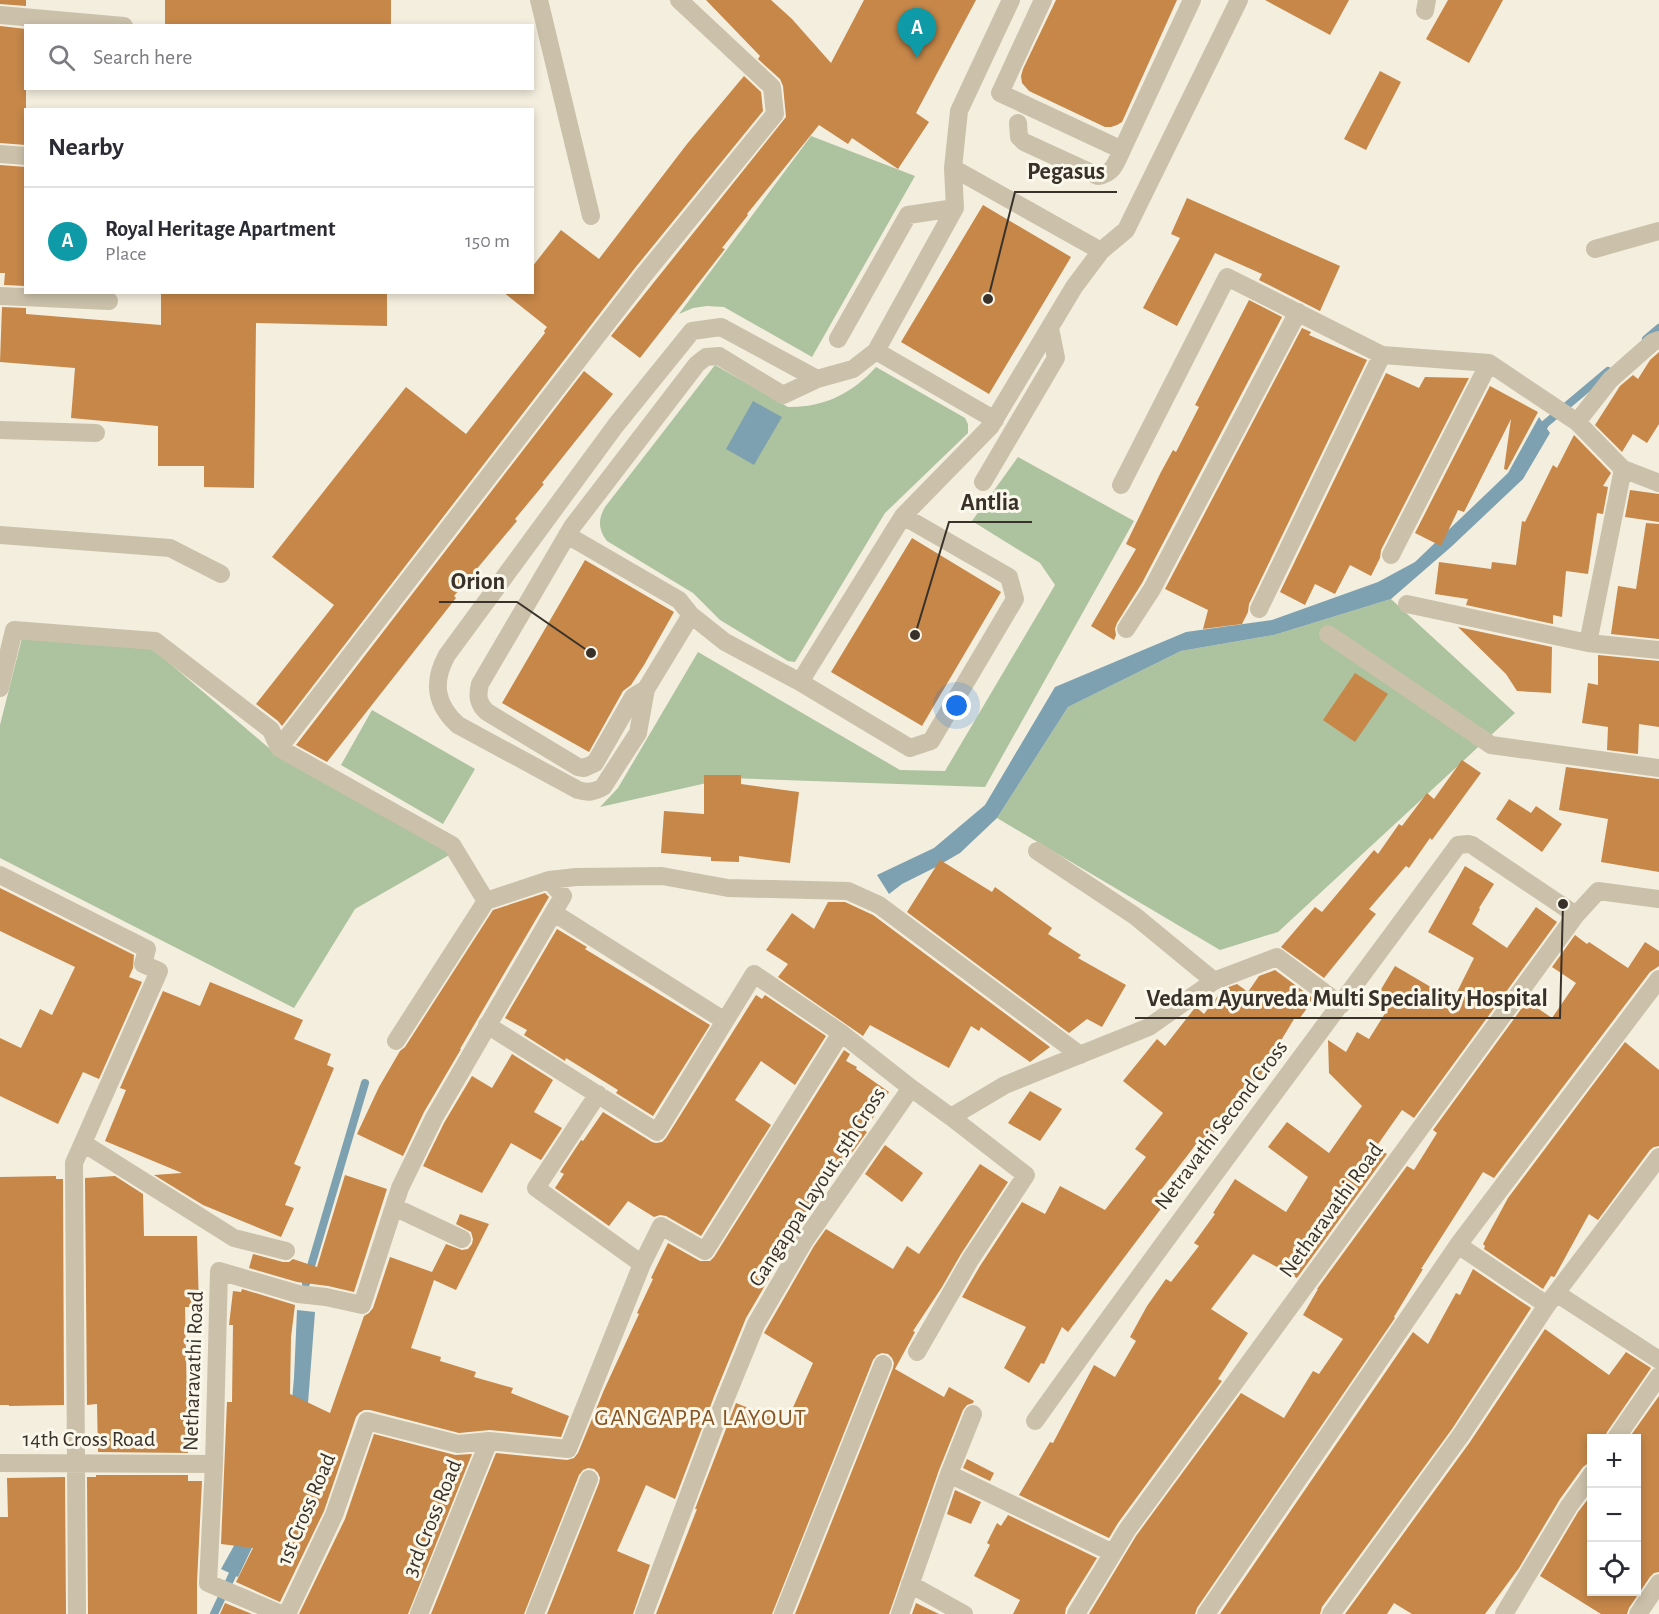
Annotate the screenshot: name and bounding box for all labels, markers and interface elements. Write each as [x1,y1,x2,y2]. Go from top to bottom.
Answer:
pin: A [898,8,936,58]
search box [24,24,534,90]
icon: search [45,41,78,74]
text: Search here [93,46,192,68]
text: Nearby [48,134,124,160]
callout: Pegasus [1015,150,1117,192]
text: Pegasus [1027,160,1105,184]
text: Royal Heritage Apartment [105,218,335,240]
text: A [62,231,74,251]
text: 150 m [465,231,510,251]
text: Place [105,244,146,264]
callout: Antlia [949,480,1032,522]
text: Antlia [960,491,1020,515]
callout: Orion [439,560,517,602]
text: Orion [451,570,505,594]
your location [942,691,971,720]
callout: Vedam Ayurveda Multi Speciality Hospital [1135,976,1560,1018]
text: Vedam Ayurveda Multi Speciality Hospital [1146,987,1548,1011]
street label: Netravathi Second Cross [1150,1036,1292,1214]
street label: Gangappa Layout, 5th Cross [744,1083,890,1291]
street label: Netharavathi Road [1275,1139,1387,1281]
street label: Netharavathi Road [179,1291,207,1451]
district label: GANGAPPA LAYOUT [594,1406,808,1430]
street label: 14th Cross Road [23,1428,155,1450]
map controls [1587,1434,1641,1596]
button: + [1587,1434,1641,1488]
street label: 1st Cross Road [273,1450,339,1568]
street label: 3rd Cross Road [399,1457,465,1579]
button: − [1587,1488,1641,1542]
button: locate [1587,1542,1641,1596]

